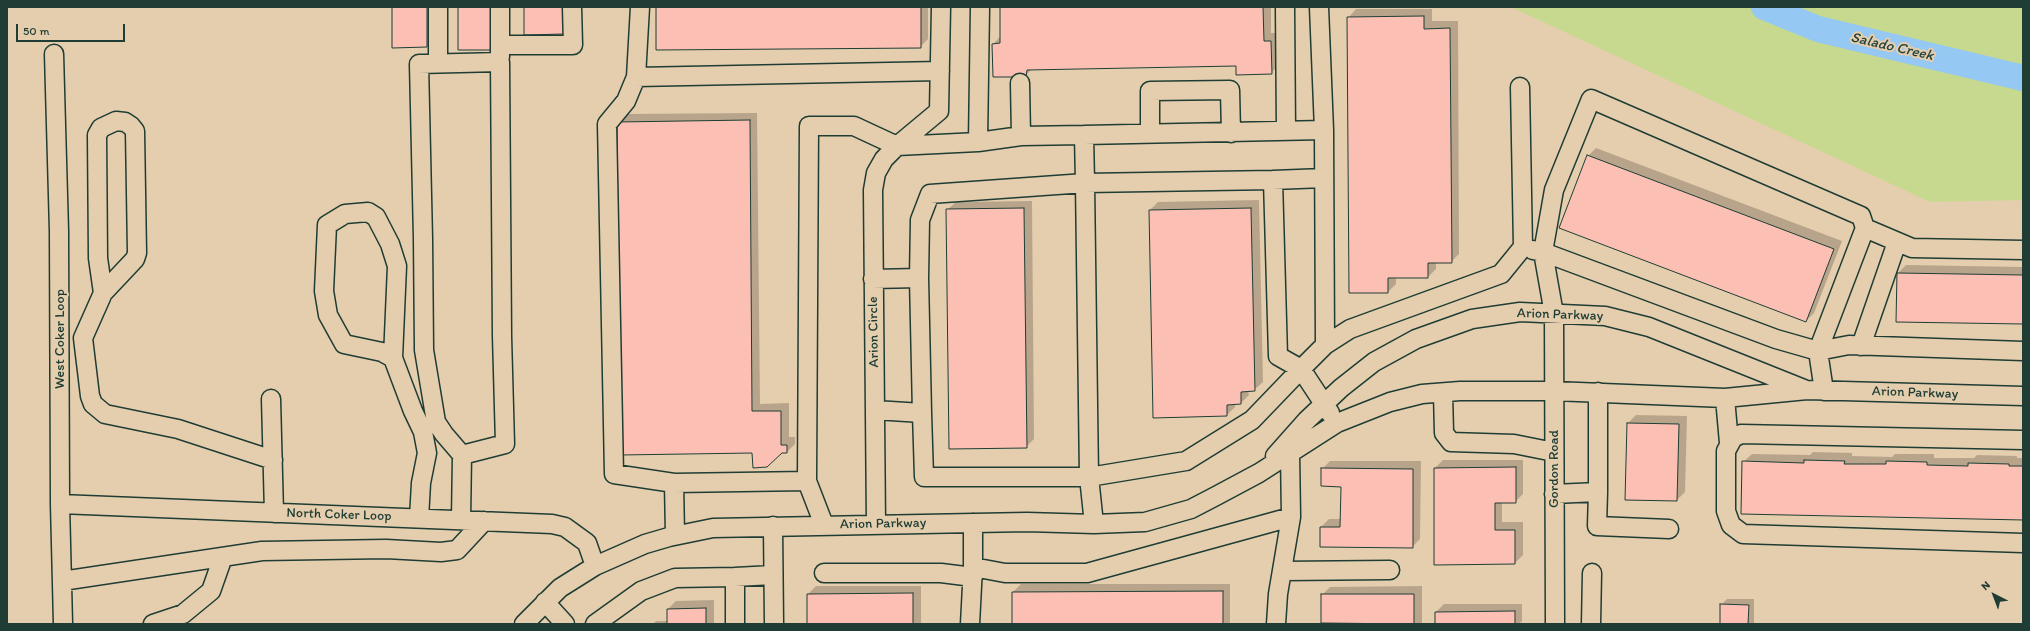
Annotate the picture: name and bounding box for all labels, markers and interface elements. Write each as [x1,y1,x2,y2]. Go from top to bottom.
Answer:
scale bar [18,16,127,42]
text: 50 m [23,24,49,38]
water label: Salado Creek [1849,29,1935,65]
street label: West Coker Loop [52,289,68,389]
street label: Arion Circle [865,296,883,368]
street label: Arion Parkway [1517,305,1603,325]
street label: Arion Parkway [1872,383,1958,403]
street label: Gordon Road [1546,430,1562,508]
street label: North Coker Loop [286,505,392,525]
street label: Arion Parkway [840,515,926,533]
north arrow [1974,575,2014,615]
text: N [1979,578,1993,593]

